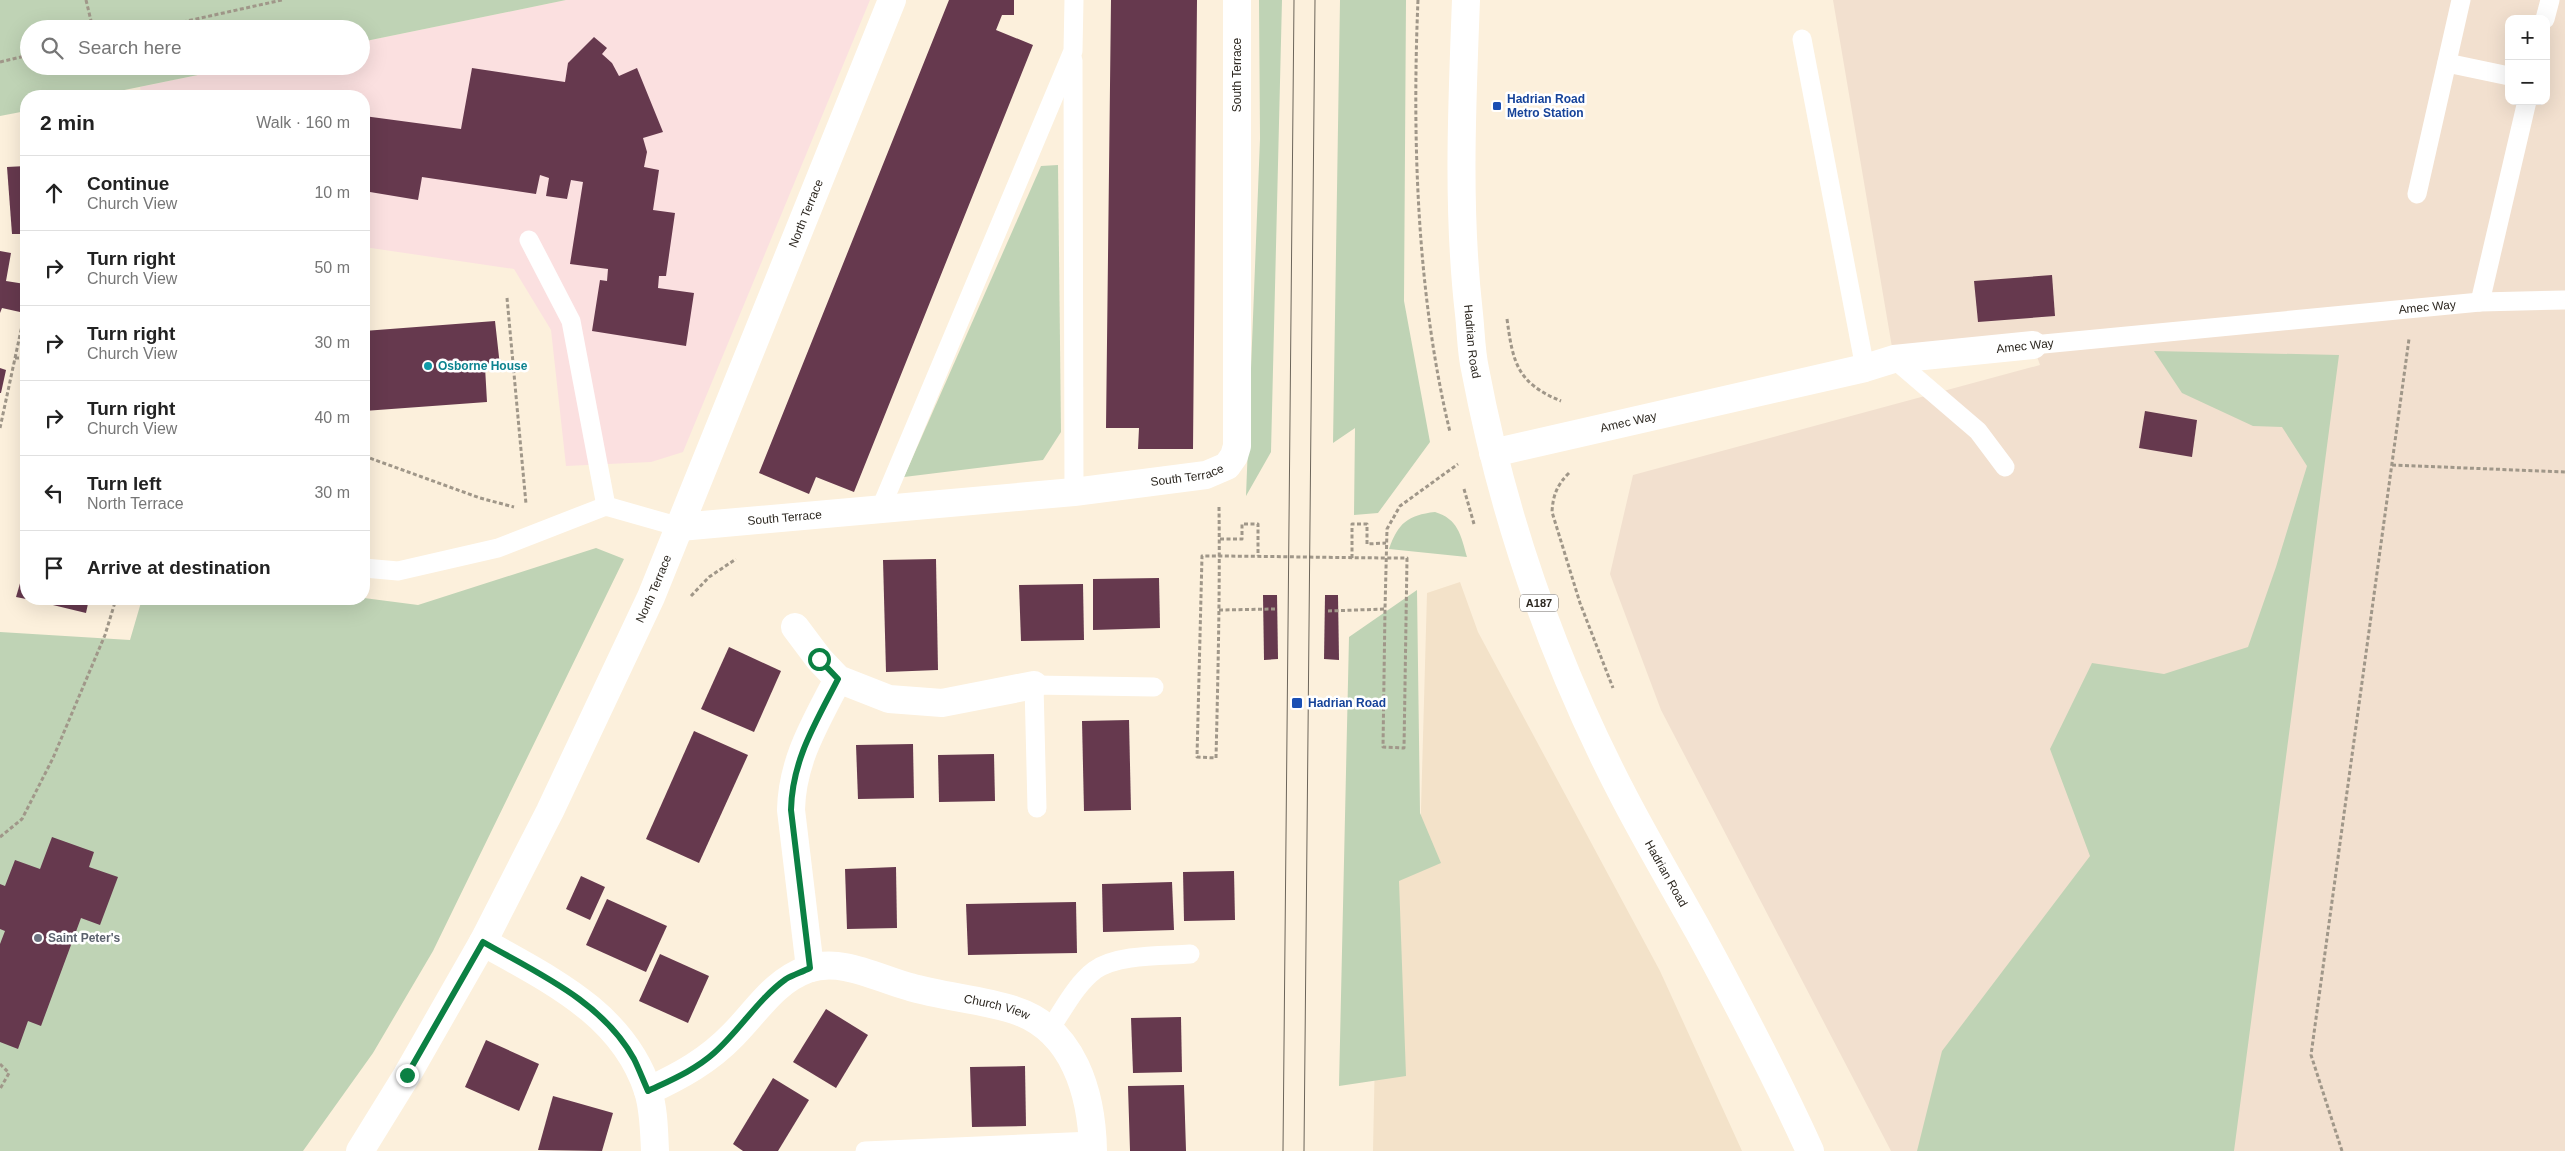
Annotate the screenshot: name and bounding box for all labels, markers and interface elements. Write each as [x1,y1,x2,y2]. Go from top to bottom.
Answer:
map controls [2505,15,2550,105]
button: + [2505,15,2550,60]
search box [20,20,370,75]
icon: search [38,34,66,62]
text: Search here [78,37,182,58]
street label: South Terrace [1230,37,1244,112]
button: − [2505,60,2550,105]
place label: Hadrian Road Metro Station [1507,92,1585,120]
marker: Hadrian Road Metro Station [1491,100,1503,112]
text: 2 min [40,111,95,134]
text: Walk · 160 m [256,114,350,131]
text: Continue [87,173,169,194]
street label: North Terrace [786,177,826,250]
icon: ahead [40,179,68,207]
text: 10 m [314,184,350,201]
text: Church View [87,195,177,212]
text: Turn right [87,248,175,269]
icon: right [40,254,68,282]
text: 50 m [314,259,350,276]
text: Church View [87,270,177,287]
street label: Amec Way [2398,297,2457,317]
street label: Hadrian Road [1461,304,1484,380]
text: Turn right [87,323,175,344]
icon: right [40,329,68,357]
text: 30 m [314,334,350,351]
street label: Amec Way [1996,336,2054,356]
text: Church View [87,345,177,362]
place label: Osborne House [438,359,528,373]
marker: Osborne House [422,360,434,372]
text: Turn right [87,398,175,419]
icon: right [40,404,68,432]
text: 40 m [314,409,350,426]
street label: Amec Way [1599,409,1658,435]
text: Church View [87,420,177,437]
street label: South Terrace [1150,461,1226,489]
text: Turn left [87,473,162,494]
icon: left [40,479,68,507]
text: 30 m [314,484,350,501]
text: North Terrace [87,495,184,512]
street label: South Terrace [747,507,823,528]
street label: North Terrace [633,552,674,625]
icon: arrive [40,554,68,582]
text: Arrive at destination [87,557,271,578]
road number: A187 [1520,594,1558,612]
route start [808,648,831,671]
marker: Hadrian Road [1290,696,1304,710]
place label: Hadrian Road [1308,696,1386,710]
street label: Hadrian Road [1642,838,1690,909]
place label: Saint Peter's [48,931,121,945]
marker: Saint Peter's [32,932,44,944]
street label: Church View [963,992,1032,1023]
route end [396,1064,419,1087]

